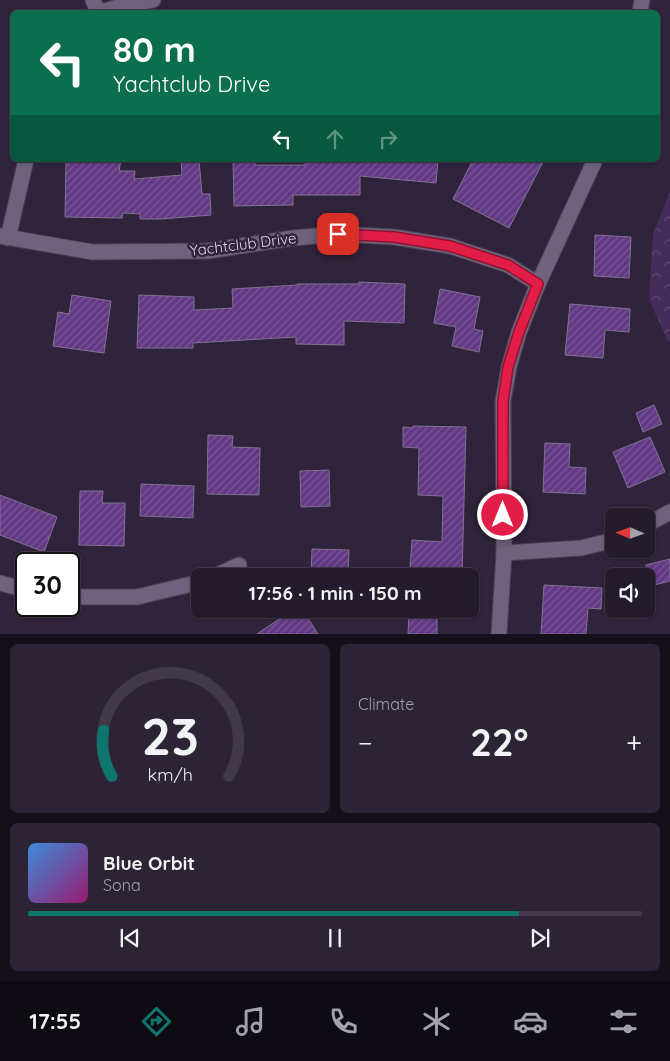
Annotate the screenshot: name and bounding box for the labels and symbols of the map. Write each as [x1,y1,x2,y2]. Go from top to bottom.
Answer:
pin [317,213,359,255]
street label: Yachtclub Drive [189,228,297,260]
position arrow [476,488,528,540]
north arrow [605,508,655,558]
speed limit sign: 30 [15,552,80,617]

